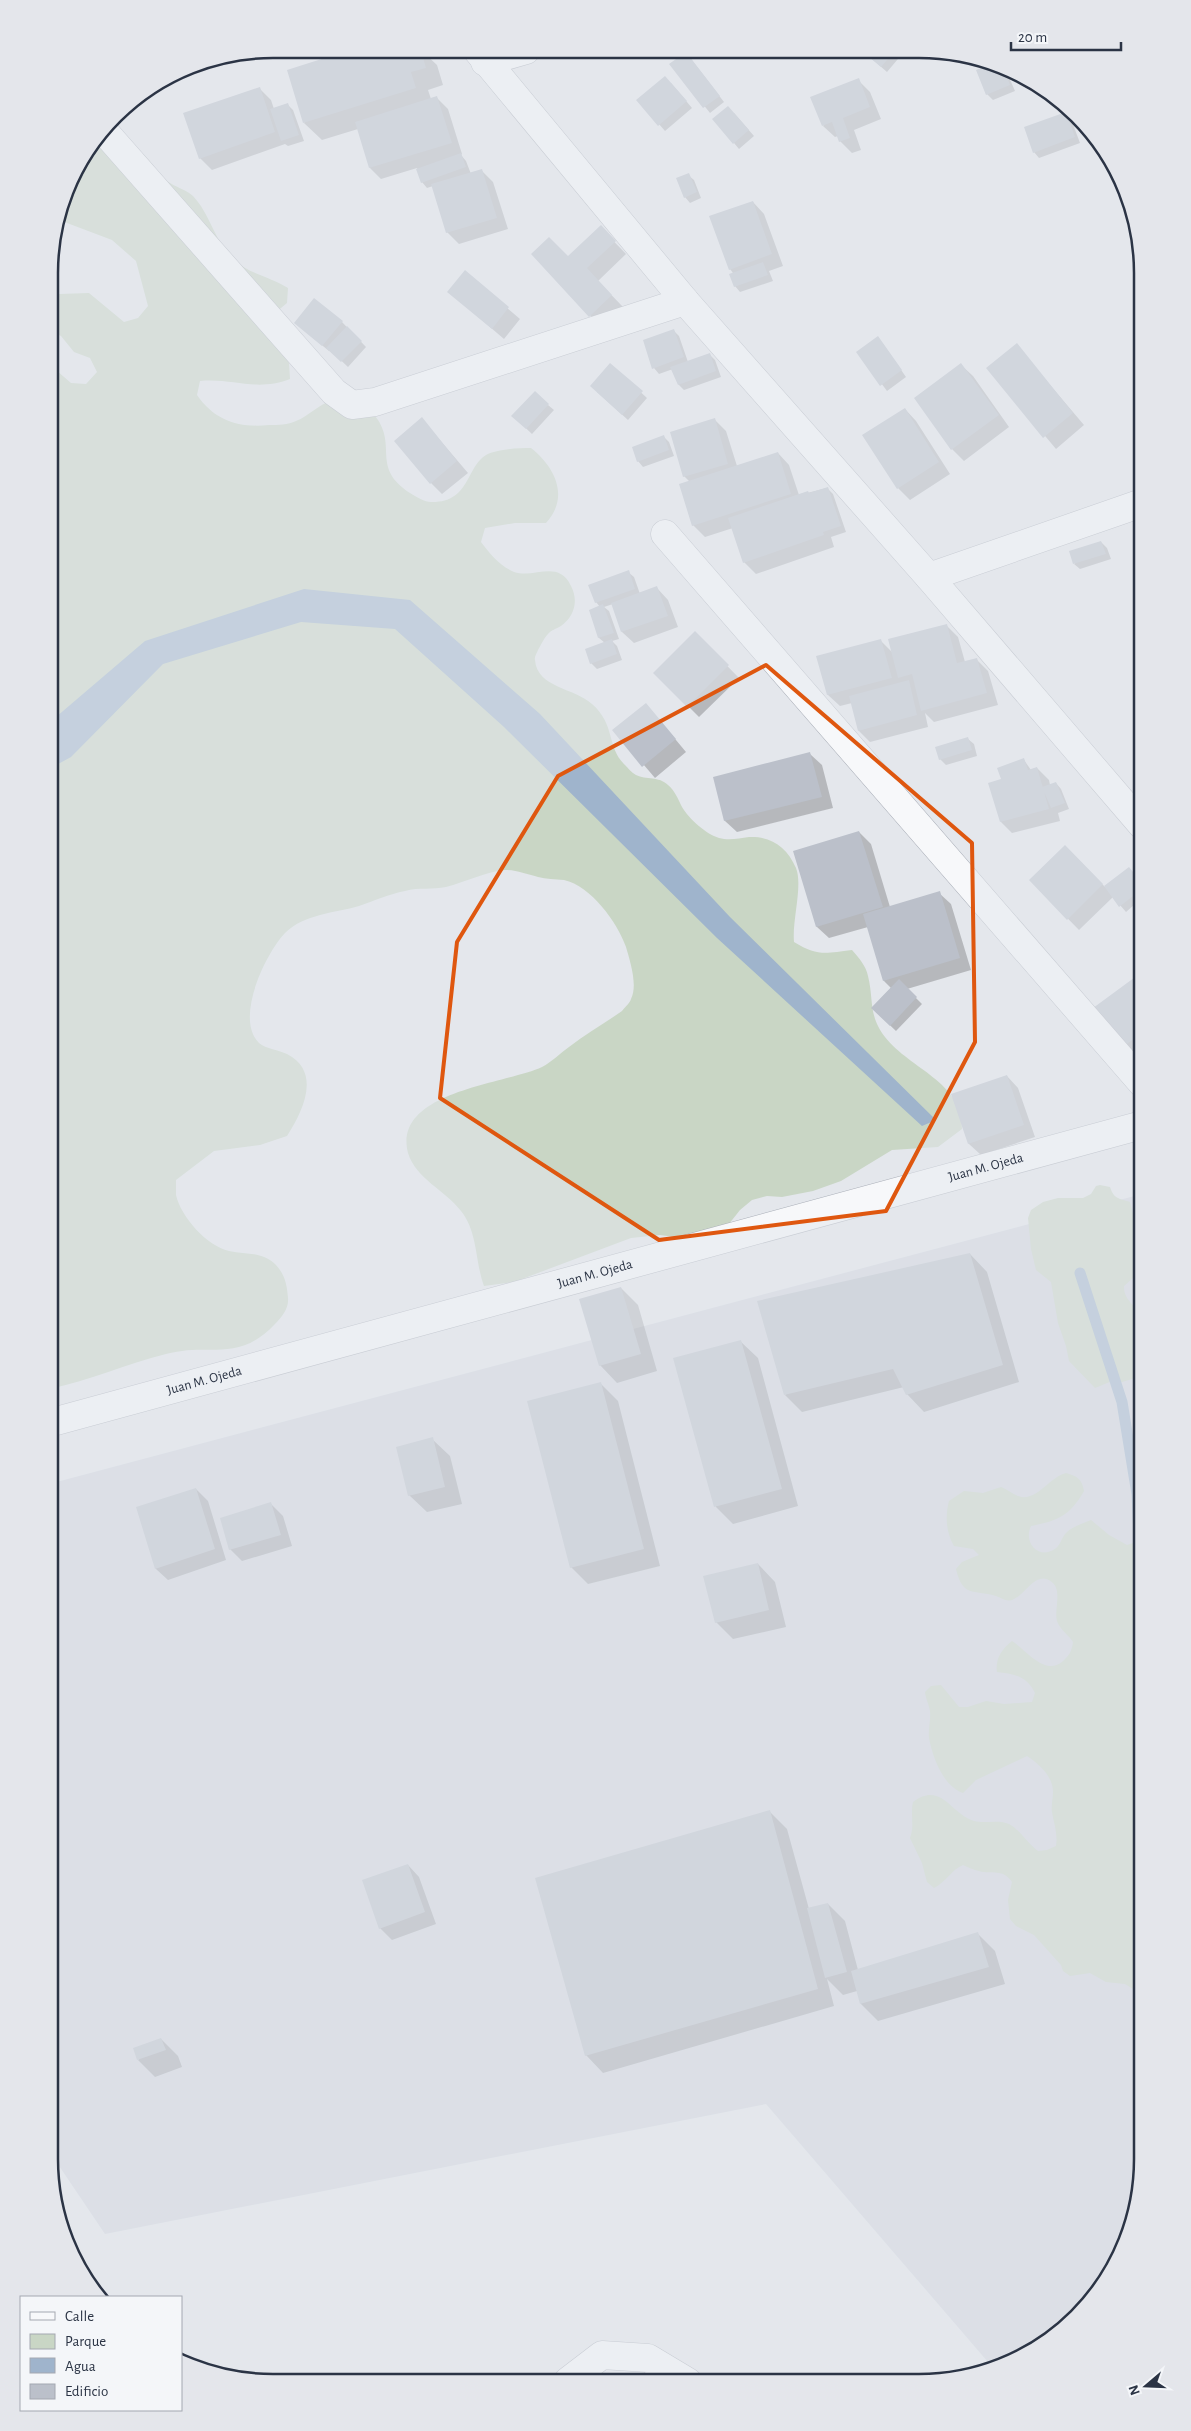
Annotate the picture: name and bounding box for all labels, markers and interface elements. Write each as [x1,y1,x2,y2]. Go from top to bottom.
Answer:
scale bar [1011,20,1121,52]
text: 20 m [1018,30,1047,45]
street label: Juan M. Ojeda [947,1151,1025,1184]
street label: Juan M. Ojeda [556,1257,635,1291]
street label: Juan M. Ojeda [165,1364,244,1398]
legend [20,2296,182,2411]
text: Calle [65,2309,94,2324]
text: Parque [65,2334,106,2349]
text: Agua [65,2359,96,2374]
north arrow [1121,2361,1171,2411]
text: N [1126,2383,1143,2397]
text: Edificio [65,2384,108,2399]

